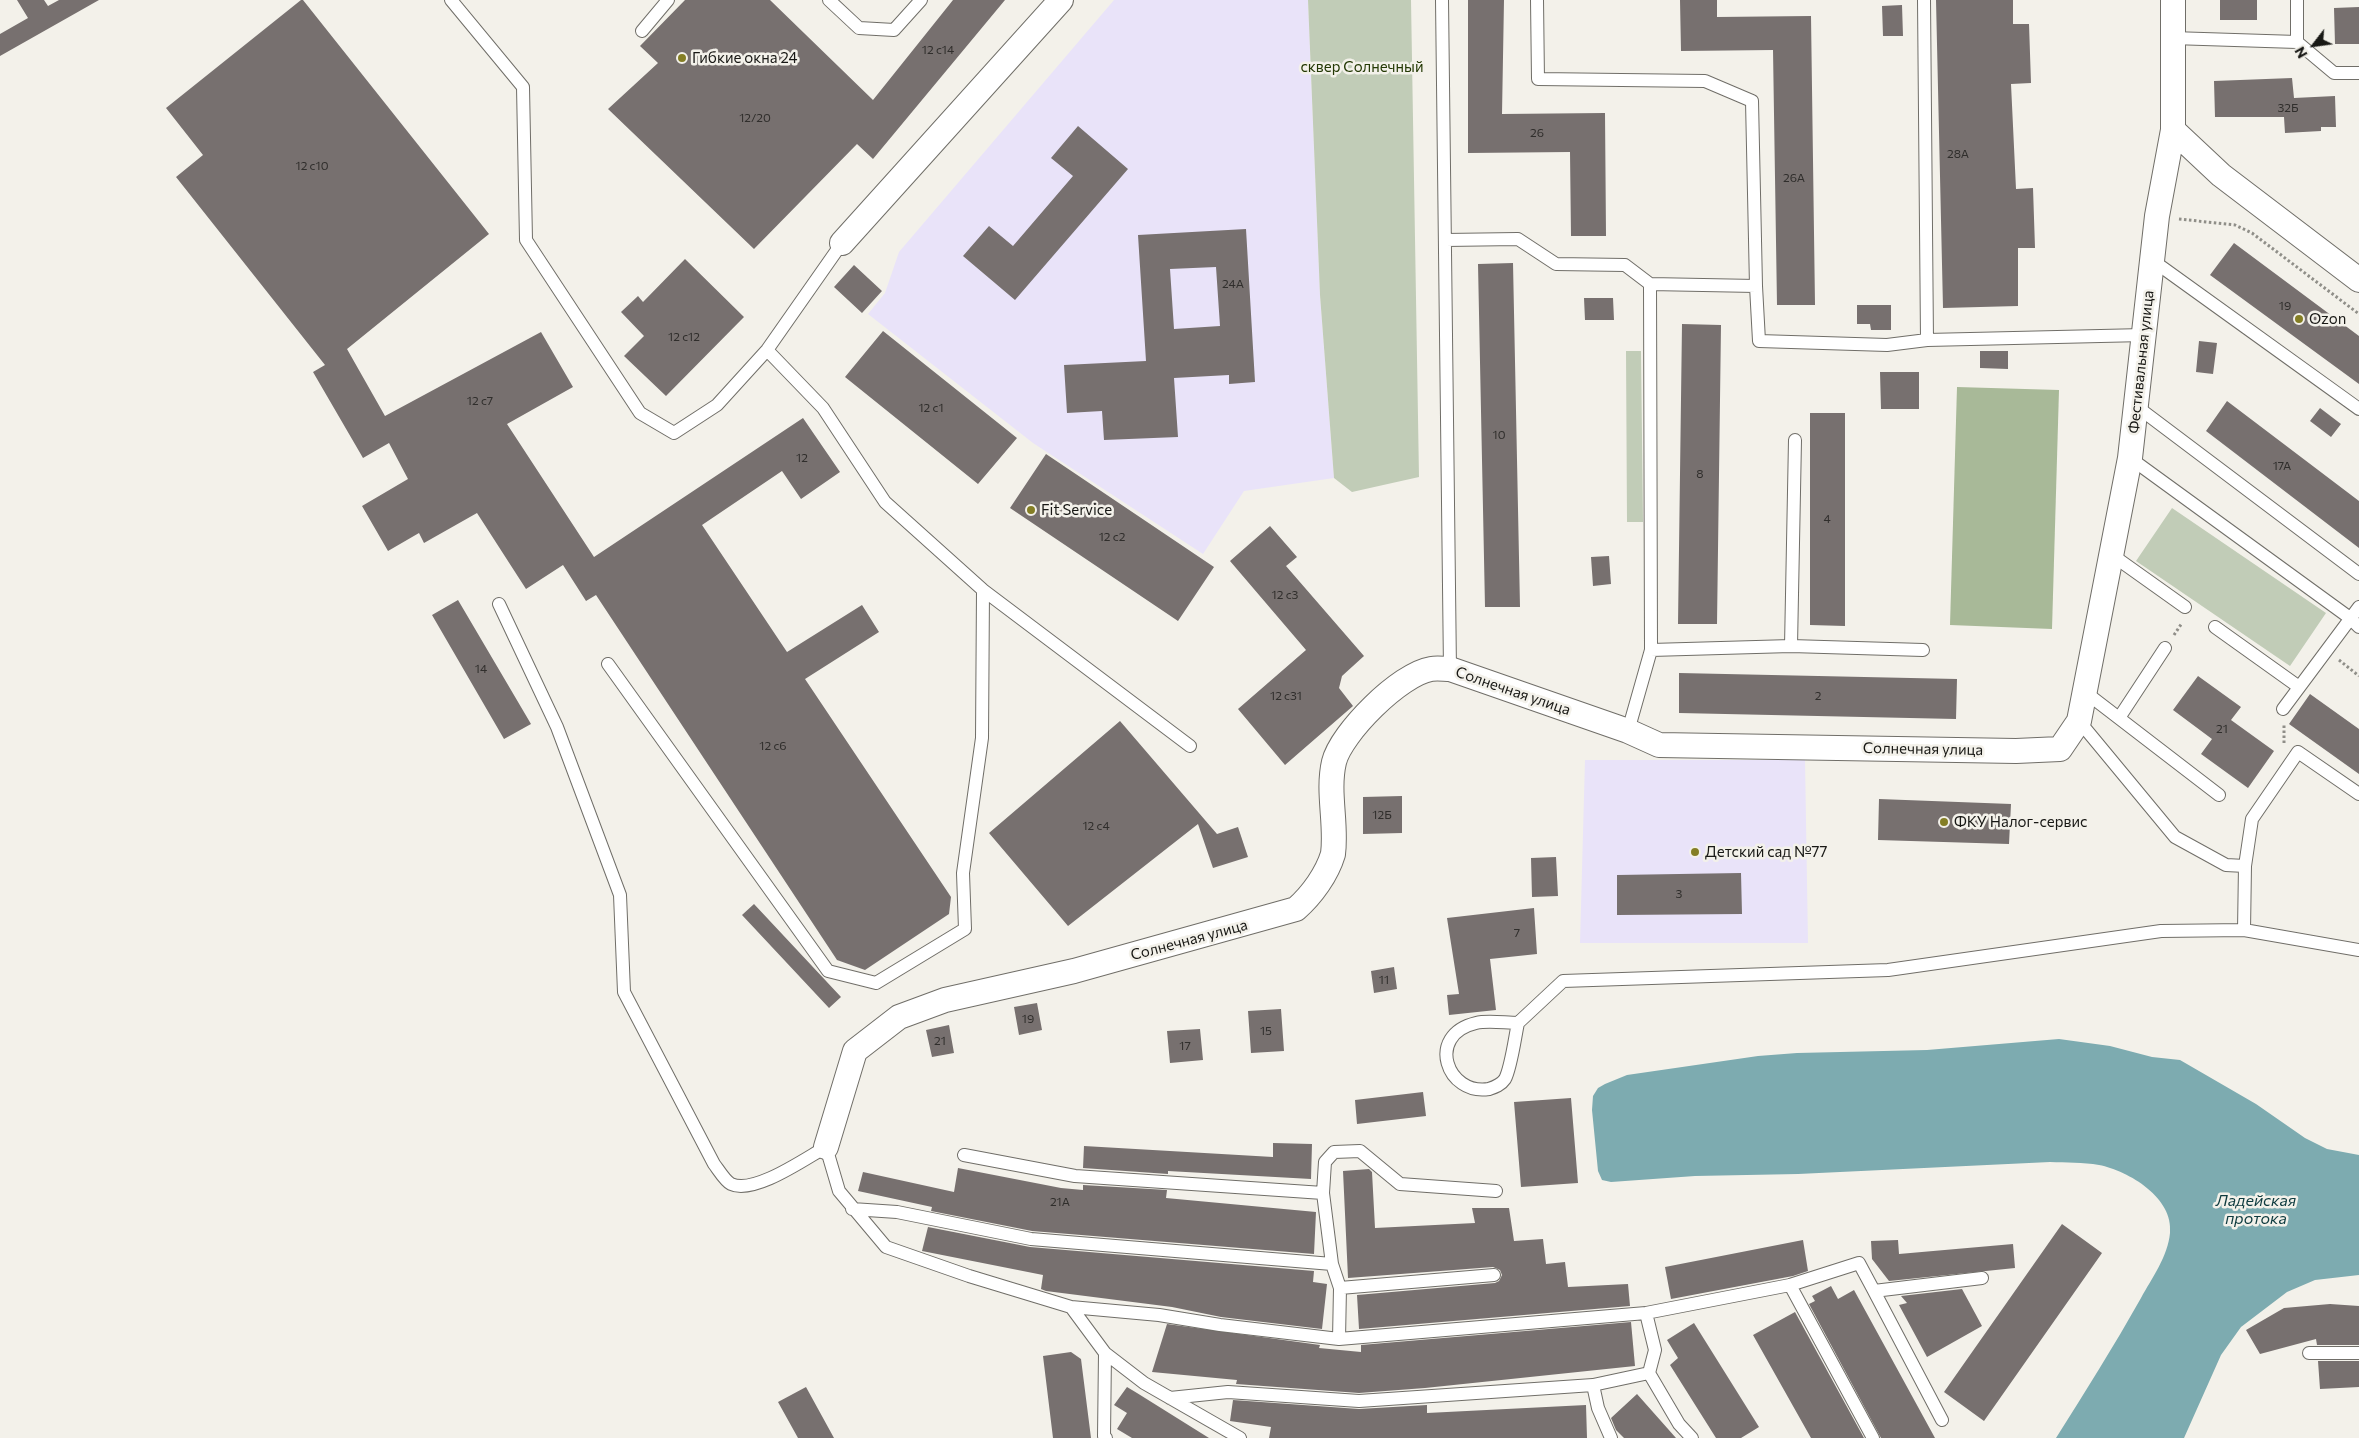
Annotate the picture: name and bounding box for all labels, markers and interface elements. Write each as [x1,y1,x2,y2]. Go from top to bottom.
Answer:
north arrow [2289,20,2339,70]
house number: 12 с14 [922,43,954,57]
text: N [2291,44,2311,62]
place label: Гибкие окна 24 [692,49,798,67]
marker: Гибкие окна 24 [676,52,688,64]
park label: сквер Солнечный [1300,58,1424,76]
house number: 32Б [2278,101,2298,115]
house number: 12/20 [739,111,771,125]
house number: 26 [1530,126,1544,140]
house number: 28А [1947,147,1969,161]
house number: 12 с10 [296,159,328,173]
house number: 26А [1783,171,1805,185]
house number: 24А [1222,277,1244,291]
street label: Фестивальная улица [2125,289,2157,435]
house number: 19 [2279,299,2291,313]
place label: Ozon [2309,310,2346,328]
marker: Ozon [2293,313,2305,325]
house number: 12 с12 [668,330,700,344]
house number: 12 с7 [467,394,493,408]
house number: 12 с1 [918,401,944,415]
house number: 10 [1493,428,1505,442]
house number: 12 [796,451,808,465]
house number: 17А [2273,459,2291,473]
house number: 8 [1696,467,1704,481]
place label: Fit Service [1041,501,1112,519]
marker: Fit Service [1025,504,1037,516]
house number: 4 [1823,512,1831,526]
house number: 12 с2 [1099,530,1125,544]
house number: 12 с3 [1272,588,1298,602]
house number: 14 [475,662,487,676]
street label: Солнечная улица [1453,663,1573,719]
house number: 12 с31 [1270,689,1302,703]
house number: 2 [1815,689,1821,703]
house number: 21 [2216,722,2228,736]
house number: 12 с6 [759,739,787,753]
street label: Солнечная улица [1863,739,1983,759]
house number: 12Б [1372,808,1392,822]
place label: ФКУ Налог-сервис [1954,813,2088,831]
marker: ФКУ Налог-сервис [1938,816,1950,828]
house number: 12 с4 [1082,819,1110,833]
place label: Детский сад №77 [1705,843,1827,861]
marker: Детский сад №77 [1689,846,1701,858]
house number: 3 [1676,887,1682,901]
street label: Солнечная улица [1129,916,1249,964]
house number: 7 [1514,926,1520,940]
house number: 11 [1379,973,1389,987]
house number: 19 [1022,1012,1034,1026]
house number: 15 [1260,1024,1272,1038]
house number: 21 [934,1034,946,1048]
house number: 17 [1179,1039,1191,1053]
water label: Ладейская протока [2216,1191,2296,1229]
house number: 21А [1050,1195,1070,1209]

